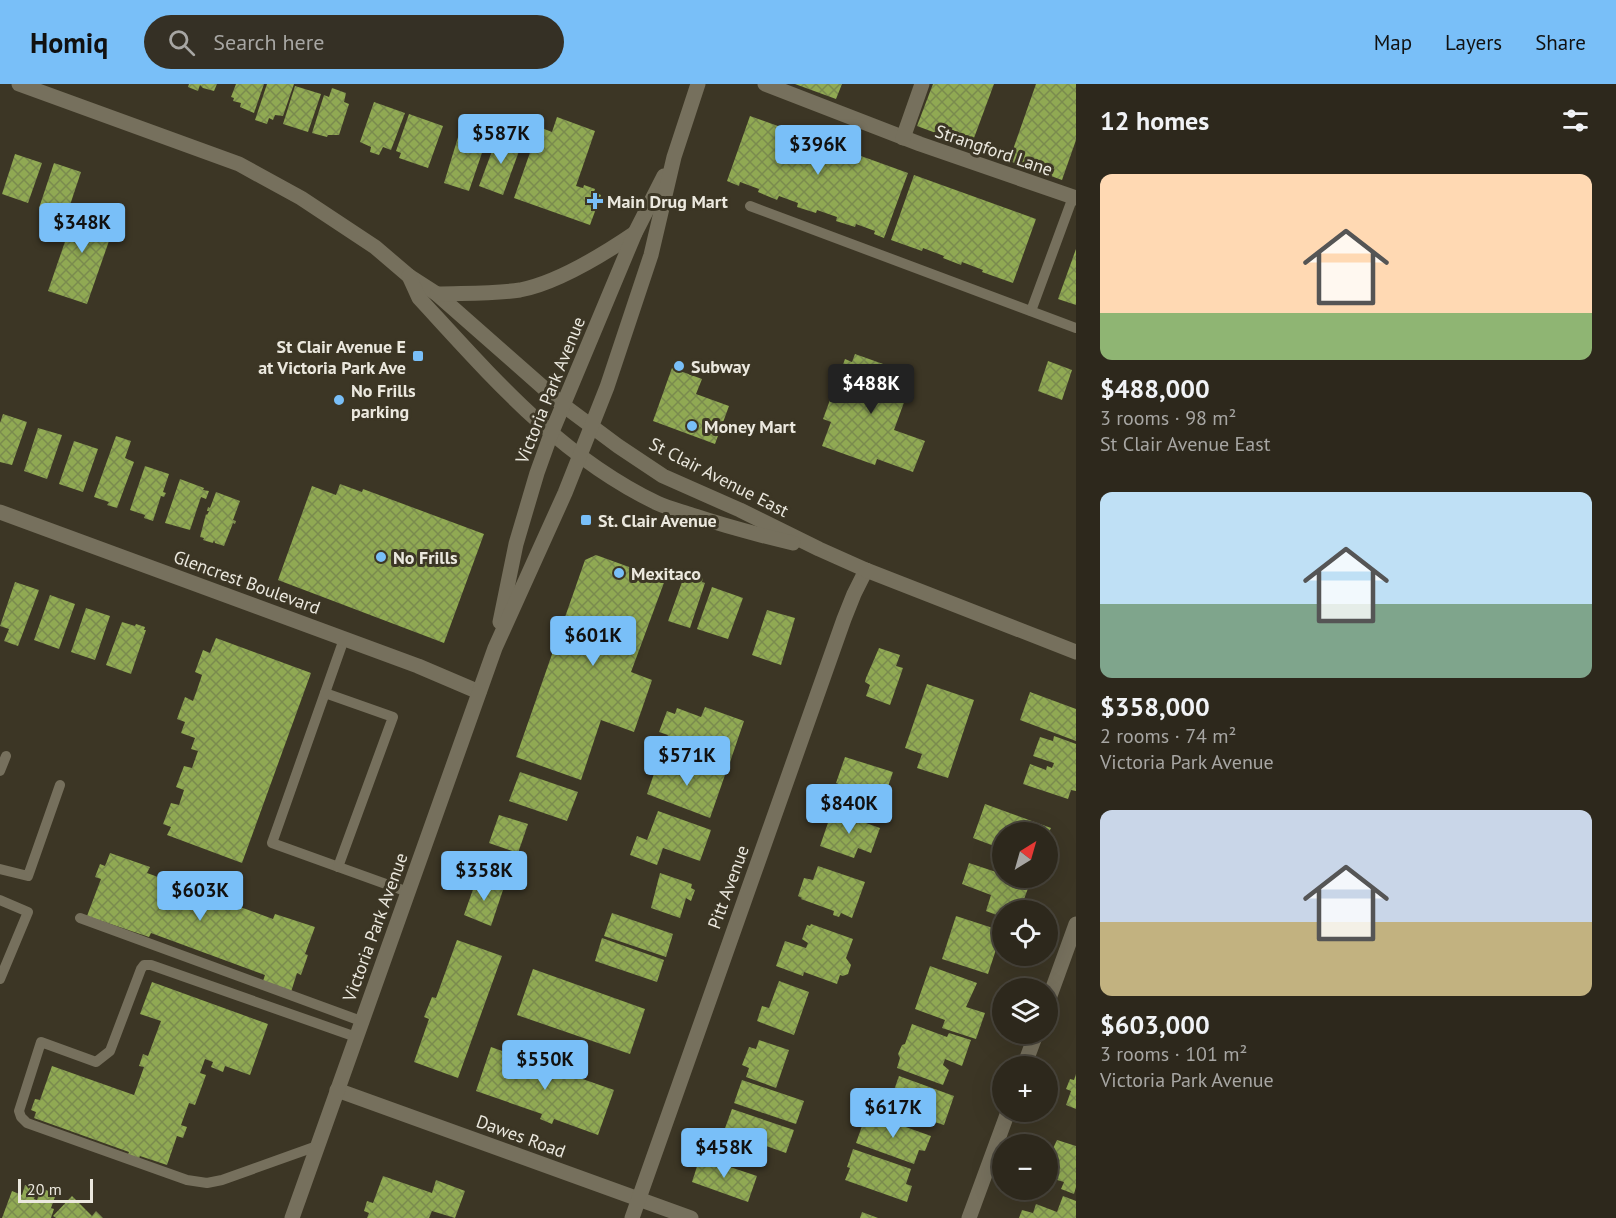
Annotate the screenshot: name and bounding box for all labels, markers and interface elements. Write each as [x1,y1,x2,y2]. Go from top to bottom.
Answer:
search box [144,15,564,69]
text: Homiq [30,24,108,61]
icon: search [165,26,198,59]
text: Search here [213,28,324,56]
text: Map [1374,29,1412,56]
text: Layers [1445,29,1502,56]
text: Share [1535,29,1586,56]
text: 12 homes [1100,104,1209,137]
icon: filters [1559,104,1592,137]
pin: $587K [459,114,543,165]
street label: Strangford Lane [932,119,1056,181]
text: $587K [472,120,530,146]
pin: $396K [776,125,860,176]
text: $396K [789,131,847,157]
place label: Main Drug Mart [607,190,729,213]
marker: Main Drug Mart [588,194,602,208]
pin: $348K [40,203,124,254]
text: $348K [53,209,111,235]
icon: home [1292,213,1400,321]
street label: Victoria Park Avenue [510,313,590,468]
place label: St Clair Avenue E at Victoria Park Ave [258,335,406,379]
marker: St Clair Avenue E at Victoria Park Ave [411,349,425,363]
place label: Subway [691,355,751,378]
marker: Subway [672,359,686,373]
pin: $488K [829,364,913,415]
text: $488K [842,370,900,396]
text: $488,000 [1100,372,1210,405]
place label: No Frills parking [351,379,416,423]
marker: No Frills parking [332,393,346,407]
text: 3 rooms · 98 m² [1100,405,1236,431]
place label: Money Mart [704,415,796,438]
marker: Money Mart [685,419,699,433]
text: St Clair Avenue East [1100,431,1270,457]
street label: St Clair Avenue East [645,432,793,522]
place label: St. Clair Avenue [598,509,717,532]
marker: St. Clair Avenue [579,513,593,527]
icon: home [1292,531,1400,639]
street label: Glencrest Boulevard [171,545,323,619]
place label: No Frills [393,546,458,569]
marker: No Frills [374,550,388,564]
place label: Mexitaco [631,562,701,585]
marker: Mexitaco [612,566,626,580]
pin: $601K [551,616,635,667]
text: $601K [564,622,622,648]
text: $358,000 [1100,690,1210,723]
text: 2 rooms · 74 m² [1100,723,1236,749]
pin: $571K [645,736,729,787]
text: $571K [658,742,716,768]
text: Victoria Park Avenue [1100,749,1274,775]
pin: $840K [807,784,891,835]
text: $840K [820,790,878,816]
north arrow [992,822,1058,888]
map controls [992,822,1058,1200]
street label: Pitt Avenue [702,842,754,932]
icon: home [1292,849,1400,957]
street label: Victoria Park Avenue [337,850,413,1005]
pin: $358K [442,851,526,902]
text: $358K [455,857,513,883]
pin: $603K [158,871,242,922]
text: $603K [171,877,229,903]
button: locate [992,900,1058,966]
button: layers [992,978,1058,1044]
text: $603,000 [1100,1008,1210,1041]
pin: $550K [503,1040,587,1091]
text: 3 rooms · 101 m² [1100,1041,1247,1067]
text: $550K [516,1046,574,1072]
button: + [992,1056,1058,1122]
text: Victoria Park Avenue [1100,1067,1274,1093]
pin: $617K [851,1088,935,1139]
text: $617K [864,1094,922,1120]
street label: Dawes Road [473,1109,569,1163]
pin: $458K [682,1128,766,1179]
text: $458K [695,1134,753,1160]
button: − [992,1134,1058,1200]
scale bar [18,1176,93,1204]
text: 20 m [27,1179,62,1199]

